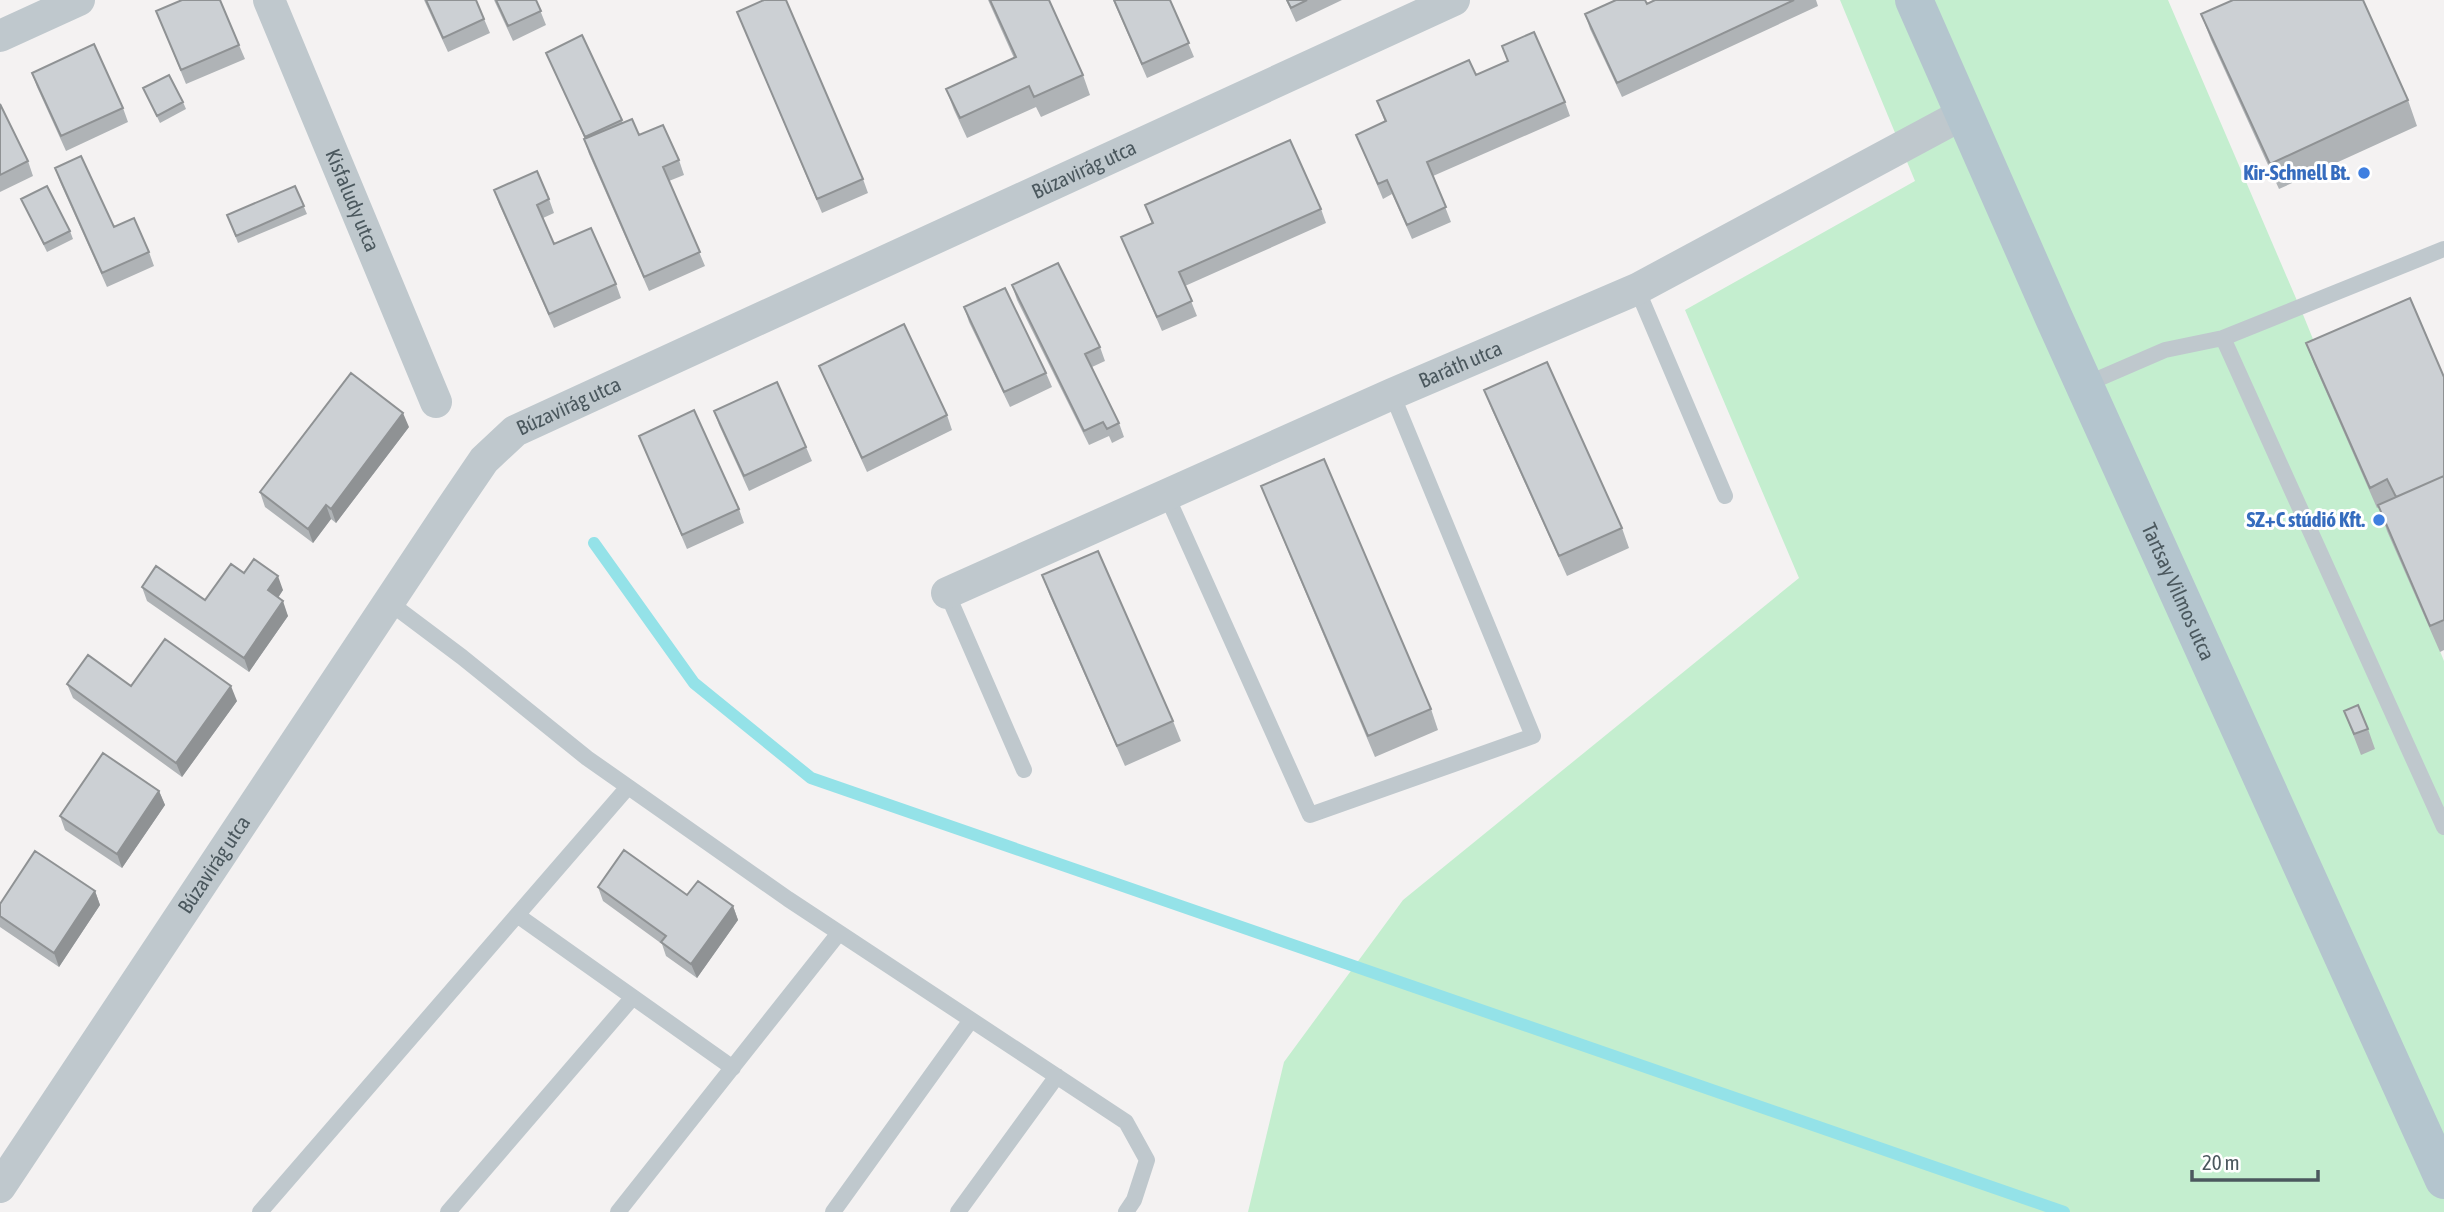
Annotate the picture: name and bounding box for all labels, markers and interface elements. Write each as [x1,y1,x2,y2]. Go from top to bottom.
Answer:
street label: Búzavirág utca [1028,135,1140,203]
street label: Kisfaludy utca [321,145,385,255]
place label: Kir-Schnell Bt. [2243,160,2350,184]
marker: Kir-Schnell Bt. [2356,165,2372,181]
street label: Baráth utca [1415,335,1505,392]
street label: Búzavirág utca [512,371,624,440]
place label: SZ+C stúdió Kft. [2246,507,2365,531]
marker: SZ+C stúdió Kft. [2371,512,2387,528]
street label: Tartsay Vilmos utca [2137,519,2220,664]
street label: Búzavirág utca [172,811,254,917]
scale bar [2192,1138,2318,1182]
text: 20 m [2202,1150,2240,1174]

